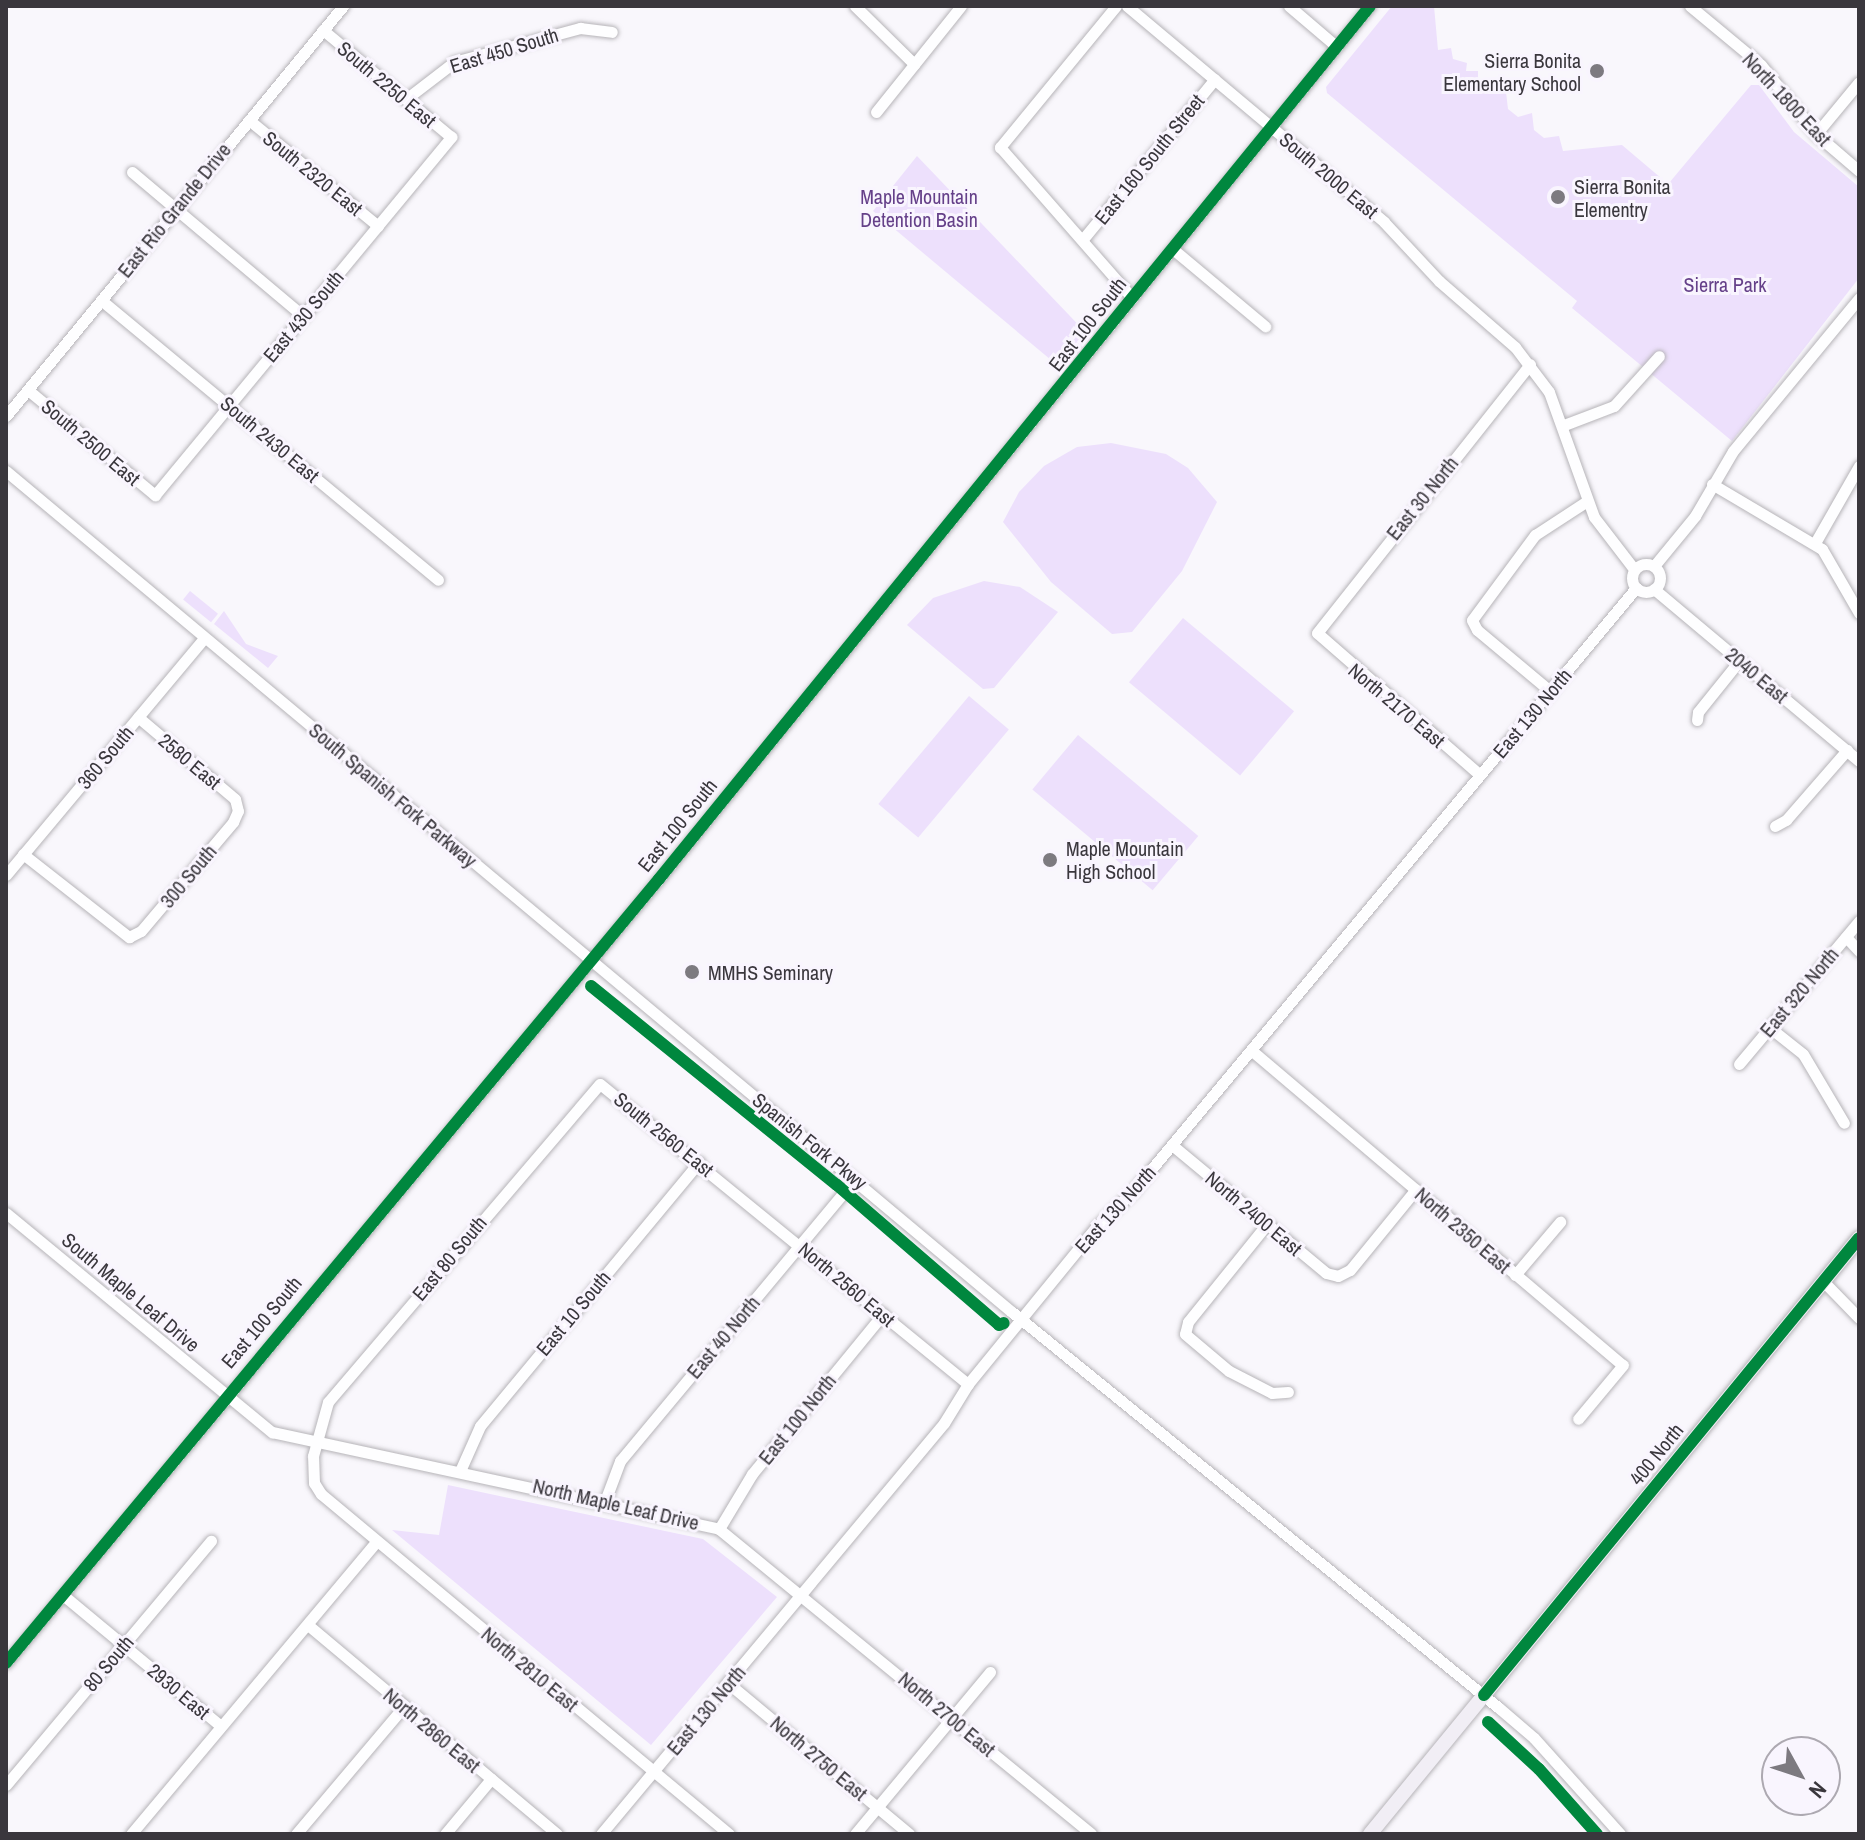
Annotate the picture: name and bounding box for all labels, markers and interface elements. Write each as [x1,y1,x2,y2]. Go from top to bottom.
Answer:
street label: East 450 South [447,22,561,78]
street label: South 2250 East [333,36,441,132]
street label: North 1800 East [1738,47,1836,151]
place label: Sierra Bonita Elementary School [1443,48,1581,95]
marker: Sierra Bonita Elementary School [1588,62,1606,80]
street label: East 160 South Street [1089,89,1209,229]
street label: South 2320 East [258,126,368,220]
street label: South 2000 East [1275,127,1383,223]
street label: East Rio Grande Drive [112,138,236,282]
place label: Sierra Bonita Elementry [1574,174,1671,221]
park label: Maple Mountain Detention Basin [860,184,978,231]
marker: Sierra Bonita Elementry [1549,188,1567,206]
street label: East 430 South [258,265,348,367]
street label: East 100 South [1043,272,1131,376]
park label: Sierra Park [1684,272,1766,296]
street label: South 2430 East [216,391,324,487]
street label: South 2500 East [37,394,145,490]
street label: East 30 North [1381,451,1463,545]
street label: 2040 East [1721,642,1793,708]
street label: North 2170 East [1344,658,1450,752]
street label: East 130 North [1488,663,1576,763]
street label: South Spanish Fork Parkway [304,718,482,872]
street label: 360 South [72,721,138,793]
street label: 2580 East [154,728,226,794]
street label: East 100 South [632,774,722,876]
place label: Maple Mountain High School [1066,836,1184,883]
street label: 300 South [155,840,221,912]
marker: Maple Mountain High School [1041,851,1059,869]
street label: East 320 North [1755,942,1843,1042]
place label: MMHS Seminary [708,960,833,984]
marker: MMHS Seminary [683,963,701,981]
street label: South 2560 East [609,1087,719,1181]
street label: Spanish Fork Pkwy [748,1087,872,1195]
street label: East 130 North [1069,1160,1161,1258]
street label: North 2400 East [1201,1166,1307,1260]
street label: North 2350 East [1410,1182,1516,1278]
street label: East 80 South [407,1211,491,1305]
street label: South Maple Leaf Drive [57,1227,205,1357]
street label: North 2560 East [794,1237,900,1331]
street label: East 10 South [531,1266,615,1360]
street label: East 100 South [216,1271,306,1373]
street label: East 40 North [682,1291,764,1383]
street label: East 100 North [753,1369,841,1469]
street label: 400 North [1624,1418,1688,1490]
street label: North Maple Leaf Drive [531,1473,701,1535]
street label: North 2810 East [477,1622,583,1716]
street label: 80 South [78,1630,138,1696]
street label: 2930 East [143,1658,215,1724]
street label: East 130 North [662,1660,750,1760]
street label: North 2700 East [894,1667,1000,1761]
street label: North 2860 East [379,1683,485,1777]
street label: North 2750 East [766,1711,872,1805]
north arrow [1761,1736,1841,1816]
text: N [1802,1776,1834,1805]

